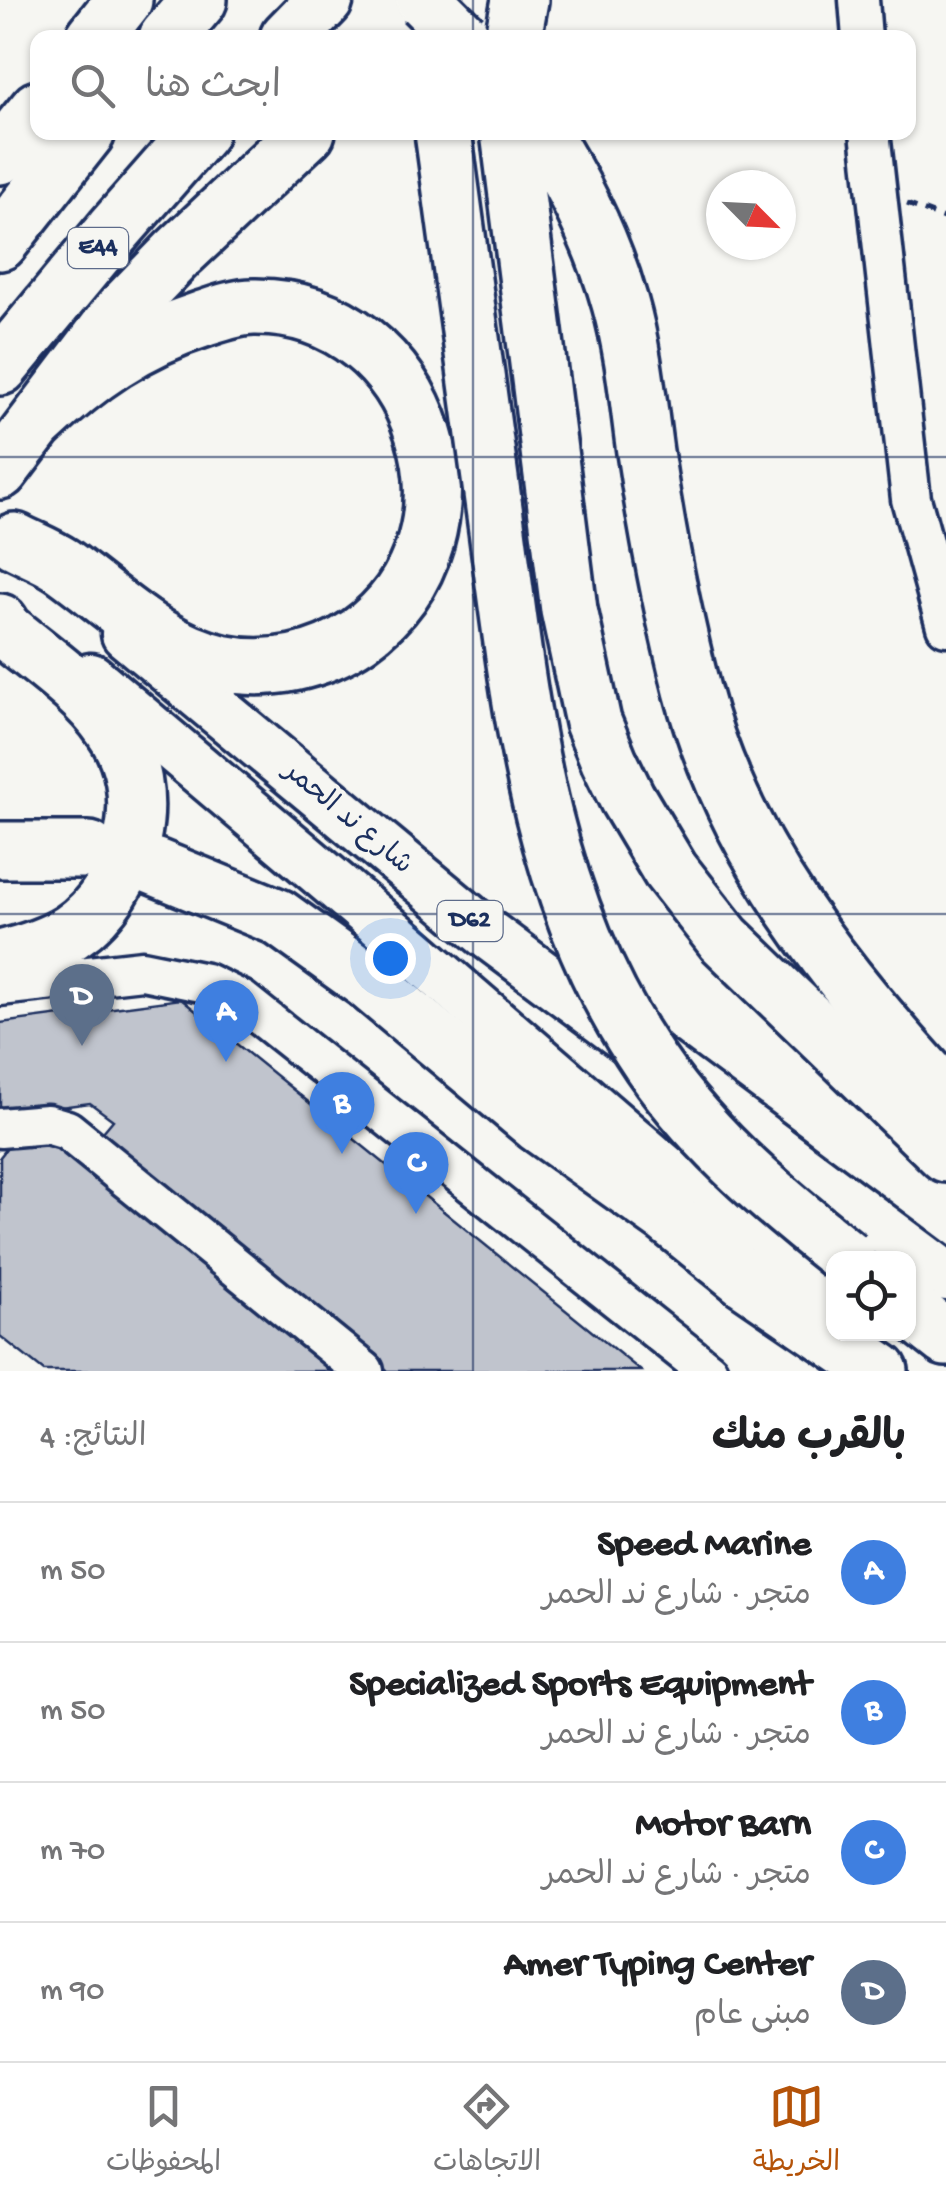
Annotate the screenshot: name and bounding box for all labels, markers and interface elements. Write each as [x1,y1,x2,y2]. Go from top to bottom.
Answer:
search box [30,30,916,140]
icon: search [65,58,120,113]
text: ابحث هنا [145,67,281,111]
north arrow [706,170,796,260]
road number: E44 [68,228,128,268]
street label: شارع ند الحمر [274,754,418,883]
road number: D62 [438,901,502,941]
your location [365,933,416,984]
pin: D [49,964,114,1046]
pin: A [194,980,258,1062]
pin: B [310,1072,374,1154]
pin: C [384,1132,448,1214]
map controls [826,1251,916,1341]
button: locate [826,1251,916,1341]
text: بالقرب منك [712,1416,906,1465]
text: النتائج: 4 [40,1420,147,1458]
text: Speed Marine [597,1524,811,1568]
text: 50 m [40,1553,105,1591]
text: A [864,1553,883,1591]
text: متجر · شارع ند الحمر [542,1578,811,1616]
text: Specialized Sports Equipment [349,1664,811,1708]
text: 50 m [40,1693,105,1731]
text: B [865,1693,882,1731]
text: متجر · شارع ند الحمر [542,1718,811,1756]
text: Motor Barn [635,1804,811,1848]
text: 70 m [40,1833,105,1871]
text: C [865,1833,882,1871]
text: متجر · شارع ند الحمر [542,1858,811,1896]
text: Amer Typing Center [504,1944,811,1988]
text: 90 m [40,1973,105,2011]
text: D [863,1973,884,2011]
text: مبنى عام [694,1998,811,2036]
tab: المحفوظات [106,2079,221,2185]
tab: الاتجاهات [433,2079,541,2185]
tab: الخريطة [753,2079,840,2185]

